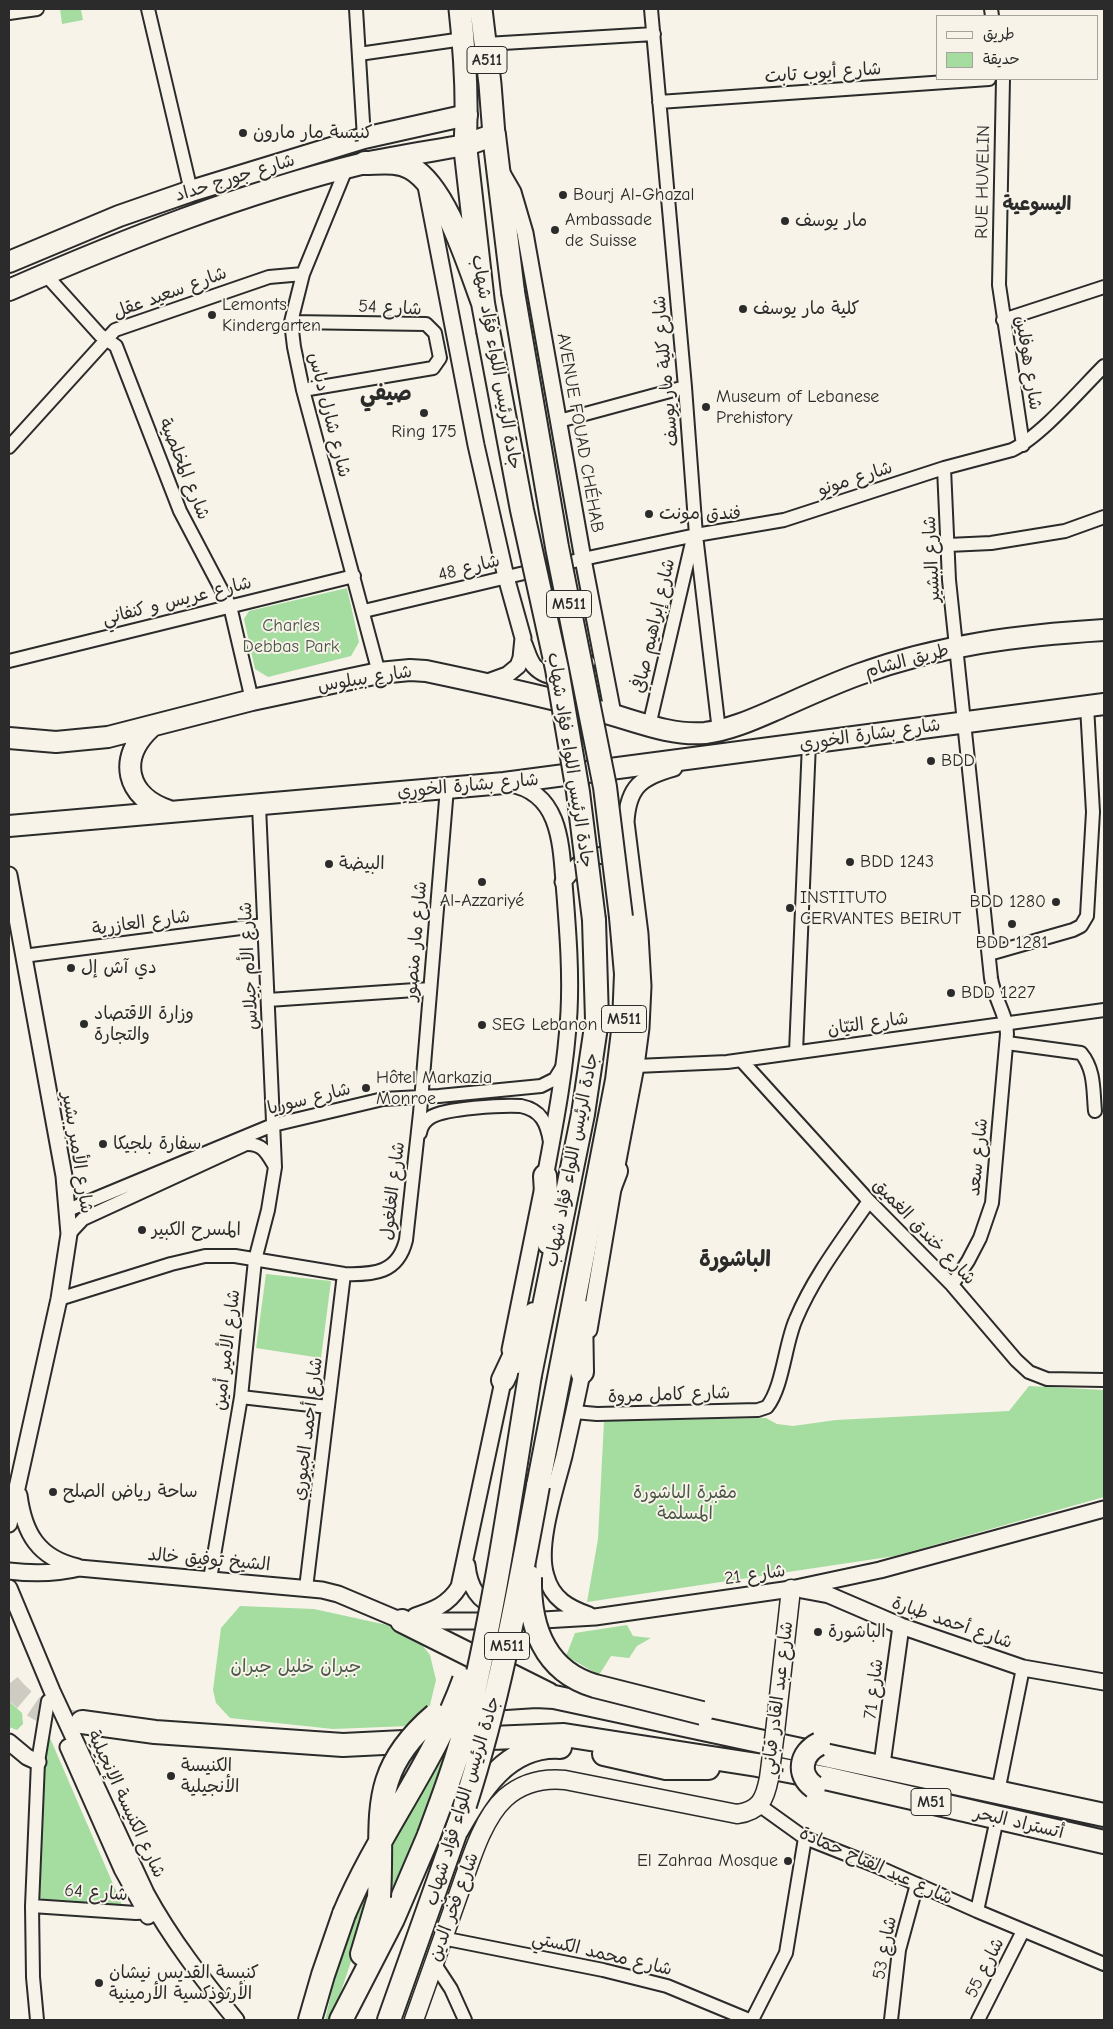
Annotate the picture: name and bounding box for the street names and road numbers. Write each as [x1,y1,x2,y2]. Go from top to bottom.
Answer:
road number: A511 [467,46,507,74]
street label: شارع أيوب تابت [764,58,882,88]
street label: RUE HUVELIN [971,125,995,239]
street label: شارع جورج حداد [172,150,298,206]
street label: جادة الرئيس اللواء فؤاد شهاب [466,253,526,471]
street label: شارع سعيد عقل [110,262,230,324]
street label: شارع كلية مار يوسف [649,295,683,447]
street label: شارع 54 [358,296,422,320]
street label: شارع هوفلين [1010,314,1046,412]
street label: AVENUE FOUAD CHÉHAB [552,331,608,535]
street label: شارع شارل دباس [303,350,355,480]
street label: شارع المخلصية [154,415,214,523]
street label: شارع مونو [815,457,895,501]
street label: شارع البشير [919,515,945,603]
street label: شارع 48 [436,550,502,586]
street label: شارع إبراهيم صافي [628,557,680,695]
street label: شارع عريس و كنفاني [100,572,254,630]
road number: M511 [546,590,592,618]
street label: طريق الشام [863,639,951,683]
street label: جادة الرئيس اللواء فؤاد شهاب [542,651,598,869]
street label: شارع بيبلوس [316,661,414,697]
street label: شارع بشارة الخوري [798,714,942,756]
street label: شارع بشارة الخوري [396,769,540,803]
street label: شارع مار منصور [400,880,432,1002]
street label: شارع الأم جيلاس [235,901,263,1031]
street label: شارع العازرية [91,905,191,941]
road number: M511 [602,1006,646,1032]
street label: شارع التيّان [826,1008,910,1040]
street label: جادة الرئيس اللواء فؤاد شهاب [541,1051,603,1269]
street label: شارع سوريا [265,1078,353,1120]
street label: شارع الأمير بشير [57,1091,97,1215]
street label: شارع سعد [963,1117,993,1197]
street label: شارع الغلغول [376,1140,410,1242]
street label: شارع خندق الغميق [868,1175,980,1289]
street label: شارع الأمير أمين [209,1288,245,1412]
street label: شارع أحمد الجبوري [288,1356,328,1502]
street label: شارع كامل مروة [607,1382,731,1408]
street label: الشيخ توفيق خالد [147,1544,271,1576]
street label: شارع 21 [723,1560,787,1590]
street label: شارع أحمد طبارة [889,1592,1015,1654]
street label: شارع عبد القادر قباني [758,1620,798,1776]
road number: M511 [484,1632,530,1660]
street label: شارع 71 [860,1658,888,1720]
street label: جادة الرئيس اللواء فؤاد شهاب [421,1694,505,1908]
street label: شارع الكنيسة الإنجيلية [82,1727,170,1881]
road number: M51 [911,1788,951,1815]
street label: أتستراد البحر [972,1802,1066,1844]
street label: شارع عبد الفتاح حمادة [796,1822,956,1910]
street label: شارع فخر الدين [424,1850,484,1964]
street label: شارع 64 [64,1880,128,1906]
street label: شارع 53 [868,1915,902,1981]
street label: شارع محمد الكستي [530,1927,674,1981]
street label: شارع 55 [961,1934,1009,2002]

